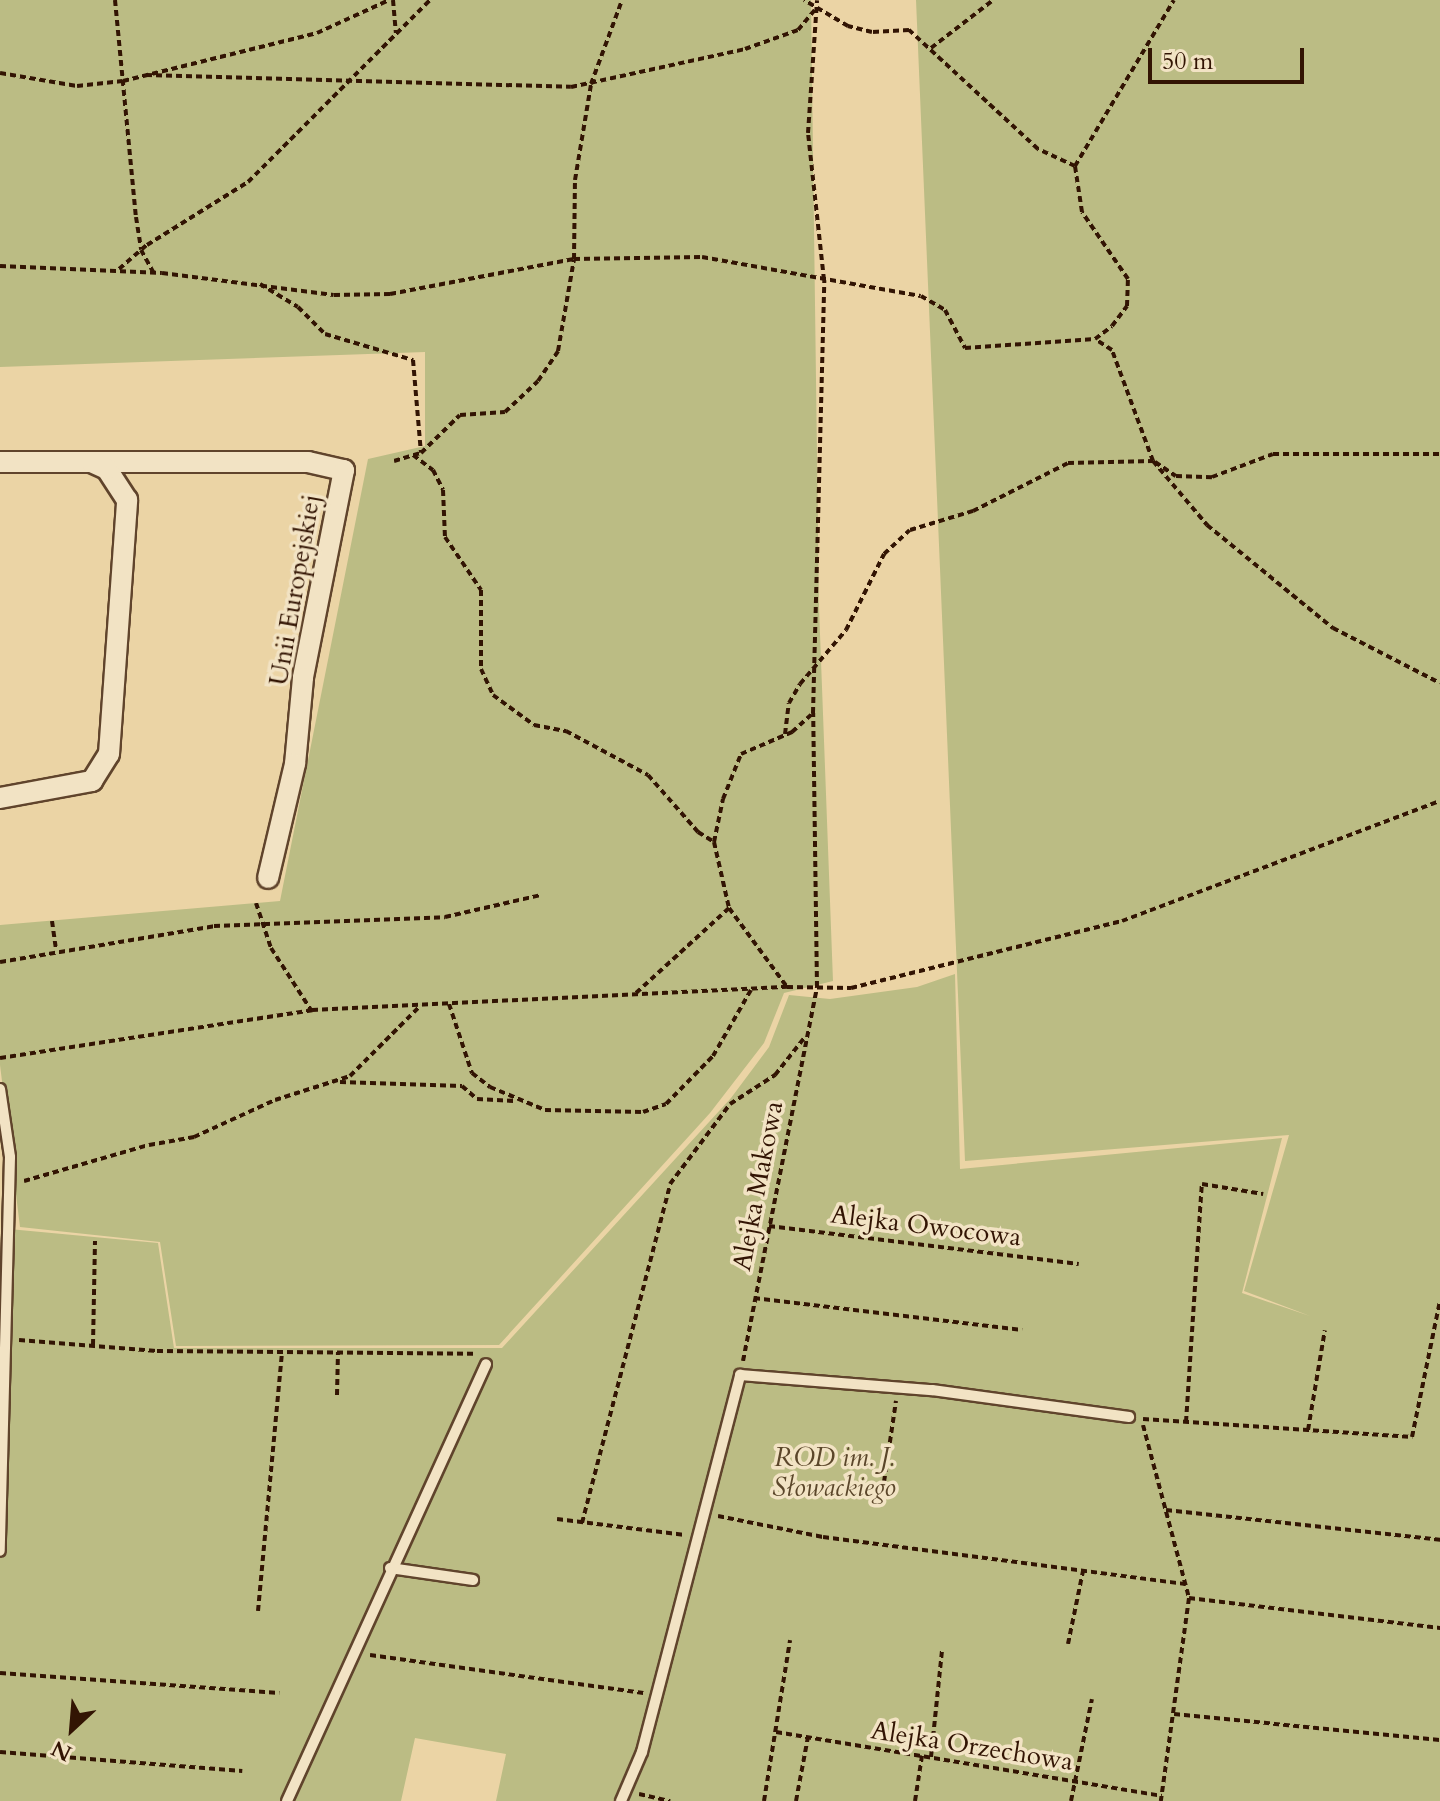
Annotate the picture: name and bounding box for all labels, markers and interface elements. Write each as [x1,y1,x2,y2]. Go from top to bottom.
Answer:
scale bar [1152,32,1308,82]
text: 50 m [1162,45,1213,78]
street label: Unii Europejskiej [263,492,327,688]
street label: Alejka Makowa [726,1099,790,1273]
street label: Alejka Owocowa [829,1199,1023,1253]
park label: ROD im. J. Słowackiego [772,1442,896,1504]
north arrow [32,1689,112,1769]
street label: Alejka Orzechowa [869,1715,1075,1777]
text: N [46,1733,77,1768]

